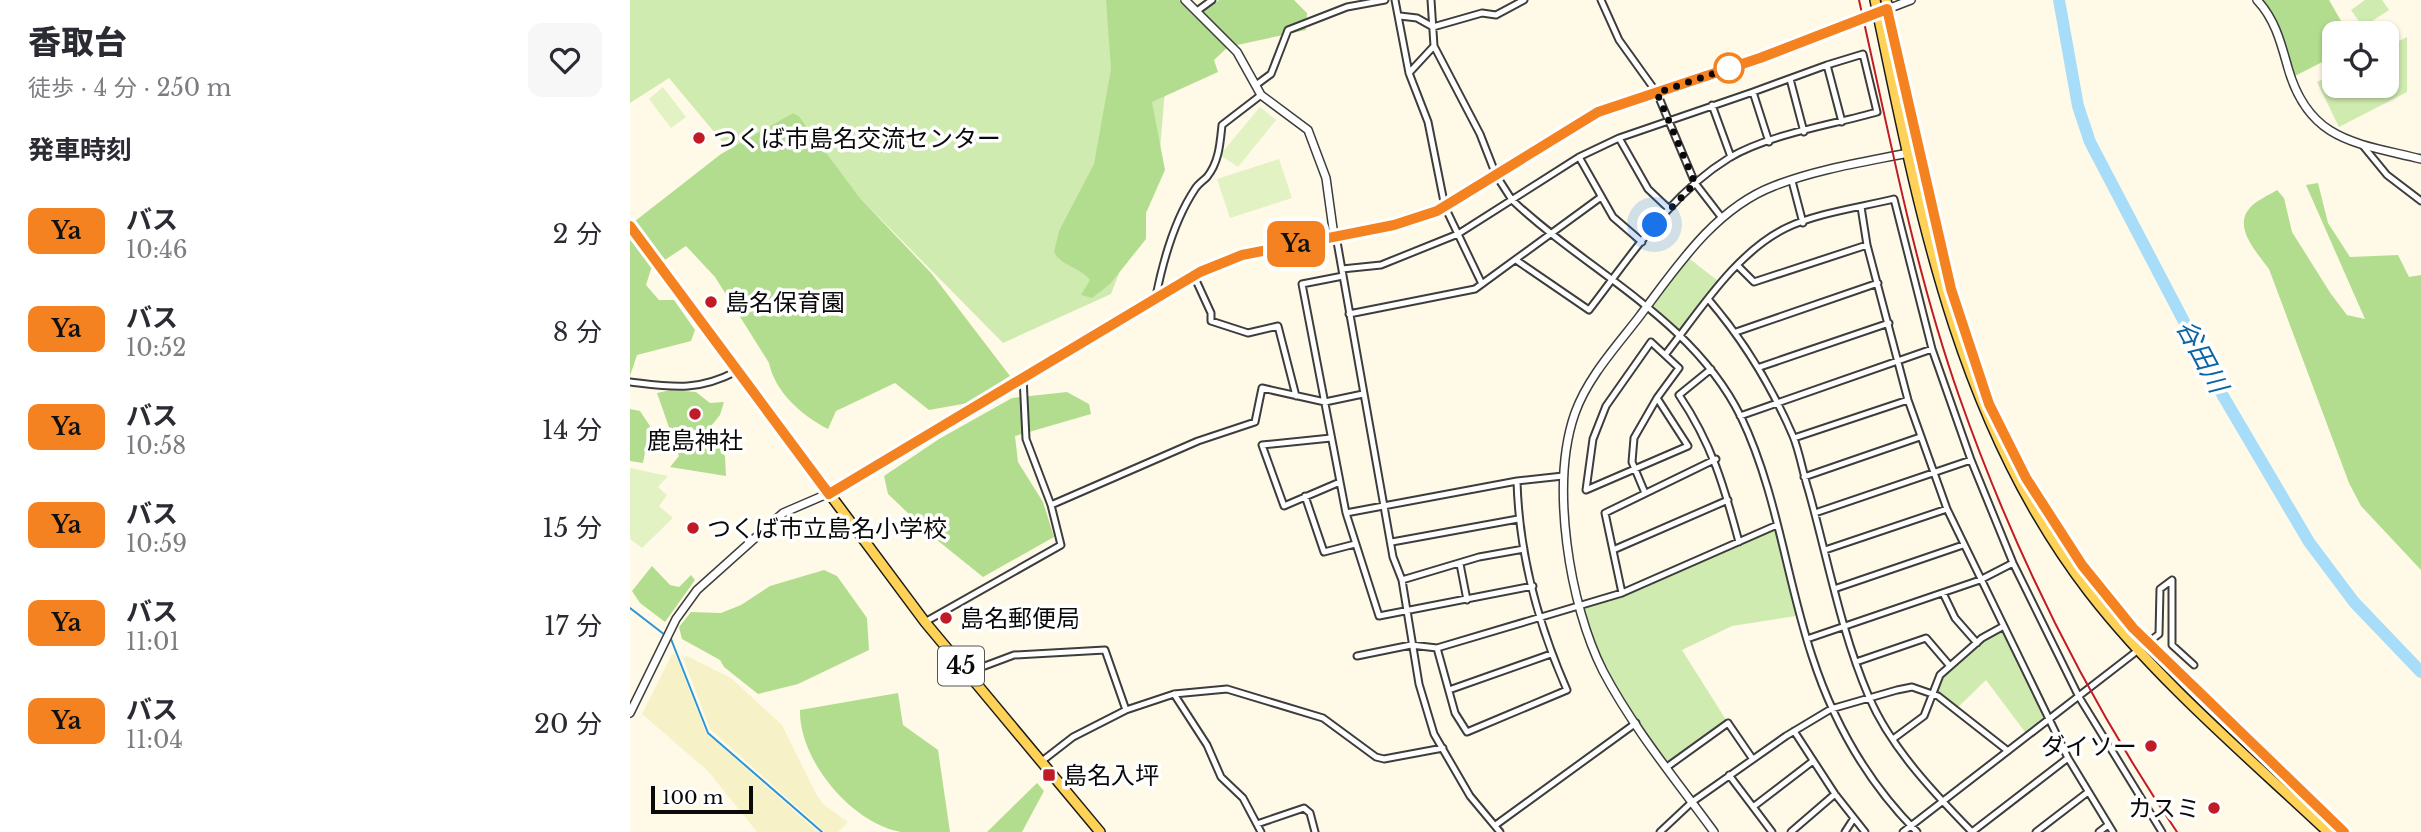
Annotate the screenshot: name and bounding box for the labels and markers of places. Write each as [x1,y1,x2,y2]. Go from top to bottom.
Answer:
unlabelled marker [1714,53,1744,83]
place label: つくば市島名交流センター [713,124,1001,153]
marker: つくば市島名交流センター [691,130,707,146]
place label: 島名保育園 [725,288,845,317]
marker: 島名保育園 [703,294,719,310]
marker: 鹿島神社 [687,406,703,422]
place label: 鹿島神社 [647,426,743,455]
place label: つくば市立島名小学校 [707,514,947,543]
marker: つくば市立島名小学校 [685,520,701,536]
place label: 島名郵便局 [960,604,1080,633]
marker: 島名郵便局 [938,610,954,626]
place label: ダイソー [2041,732,2137,761]
marker: ダイソー [2143,738,2159,754]
place label: 島名入坪 [1063,761,1159,790]
marker: 島名入坪 [1041,767,1057,783]
place label: カスミ [2128,794,2200,823]
marker: カスミ [2206,800,2222,816]

